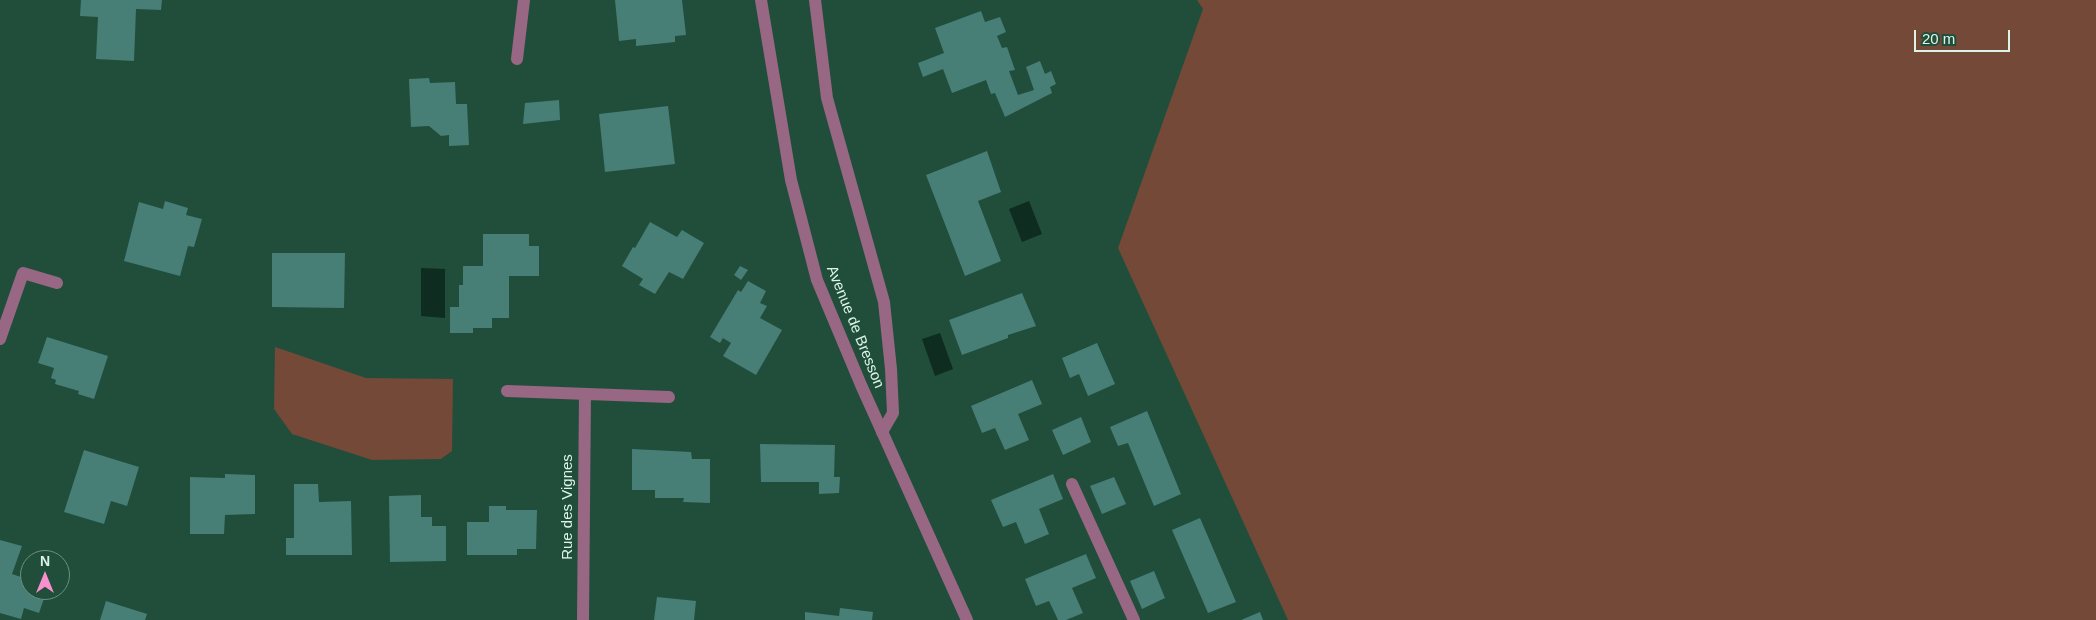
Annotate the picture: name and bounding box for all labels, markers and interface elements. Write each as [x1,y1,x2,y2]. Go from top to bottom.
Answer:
scale bar [1916,20,2012,52]
text: 20 m [1922,30,1955,47]
street label: Avenue de Bresson [822,263,888,391]
street label: Rue des Vignes [559,454,577,560]
north arrow [20,550,70,600]
text: N [40,553,50,569]

